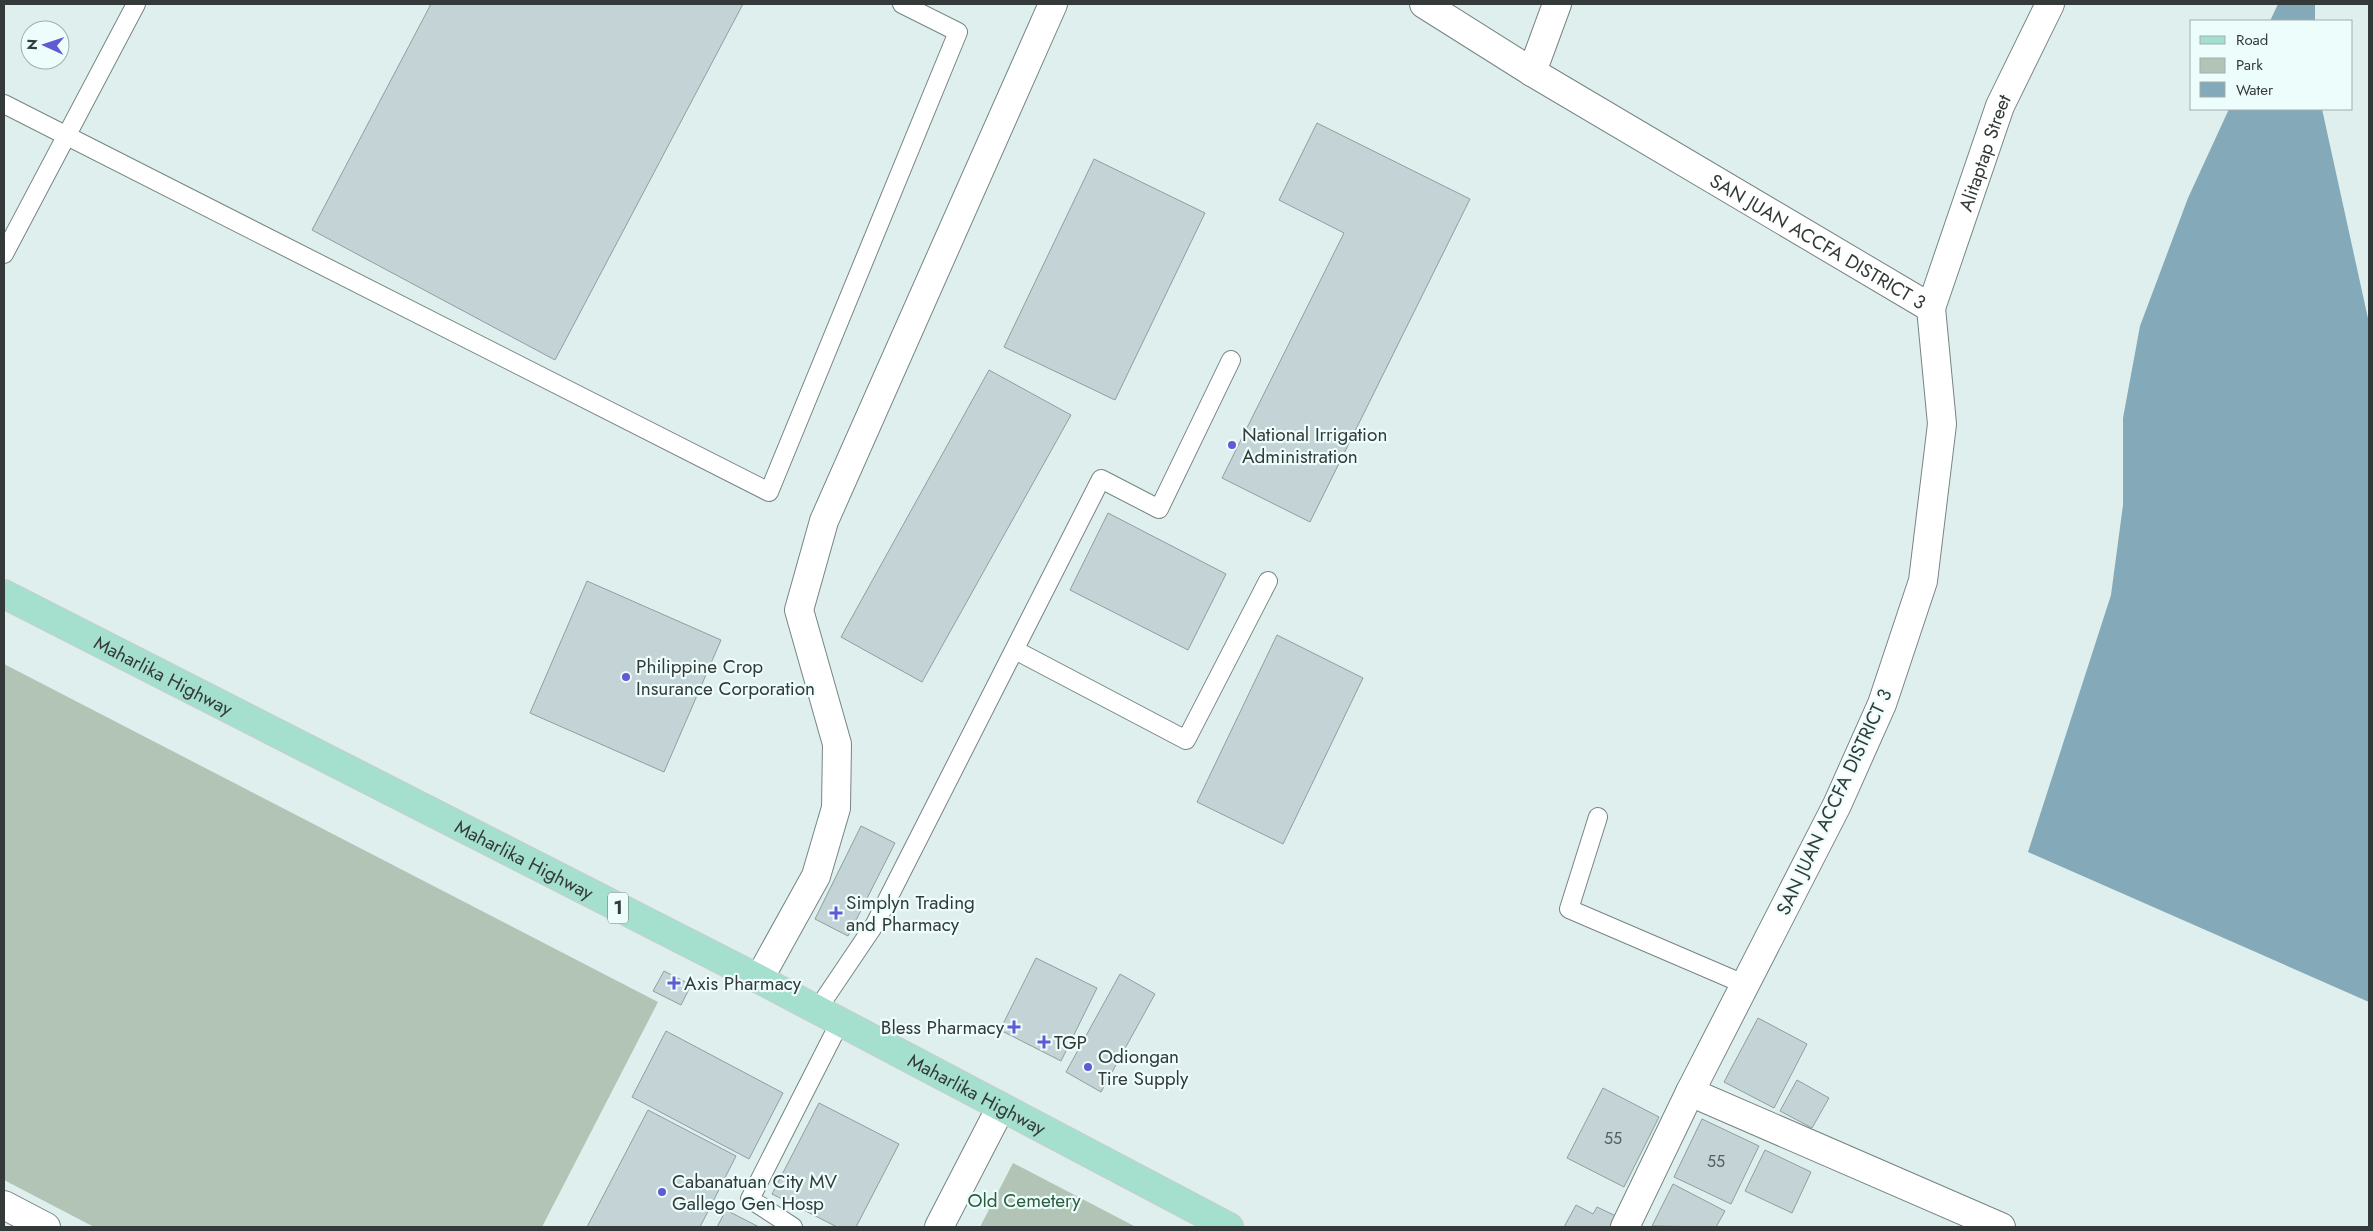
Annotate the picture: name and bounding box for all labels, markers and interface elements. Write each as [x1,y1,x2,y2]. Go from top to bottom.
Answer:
north arrow [20,20,70,70]
legend [2190,20,2353,110]
text: Road [2236,29,2268,51]
text: N [22,38,42,50]
text: Park [2236,54,2263,76]
text: Water [2236,79,2274,101]
street label: Alitaptap Street [1952,89,2017,215]
street label: SAN JUAN ACCFA DISTRICT 3 [1705,167,1931,316]
place label: National Irrigation Administration [1242,421,1387,470]
marker: National Irrigation Administration [1226,439,1238,451]
street label: Maharlika Highway [89,629,238,722]
place label: Philippine Crop Insurance Corporation [636,653,815,702]
marker: Philippine Crop Insurance Corporation [620,671,632,683]
street label: SAN JUAN ACCFA DISTRICT 3 [1770,685,1898,919]
street label: Maharlika Highway [450,813,599,906]
place label: Simplyn Trading and Pharmacy [846,889,975,938]
road number: 1 [608,892,628,924]
marker: Simplyn Trading and Pharmacy [830,907,842,919]
place label: Axis Pharmacy [684,970,802,997]
marker: Axis Pharmacy [668,977,680,989]
place label: Bless Pharmacy [881,1014,1005,1041]
marker: Bless Pharmacy [1008,1021,1020,1033]
place label: TGP [1054,1029,1087,1056]
marker: TGP [1038,1036,1050,1048]
place label: Odiongan Tire Supply [1098,1043,1189,1092]
street label: Maharlika Highway [903,1047,1051,1142]
marker: Odiongan Tire Supply [1082,1061,1094,1073]
house number: 55 [1604,1127,1622,1150]
house number: 55 [1707,1150,1725,1173]
place label: Cabanatuan City MV Gallego Gen Hosp [672,1168,838,1217]
marker: Cabanatuan City MV Gallego Gen Hosp [656,1186,668,1198]
park label: Old Cemetery [967,1187,1081,1214]

